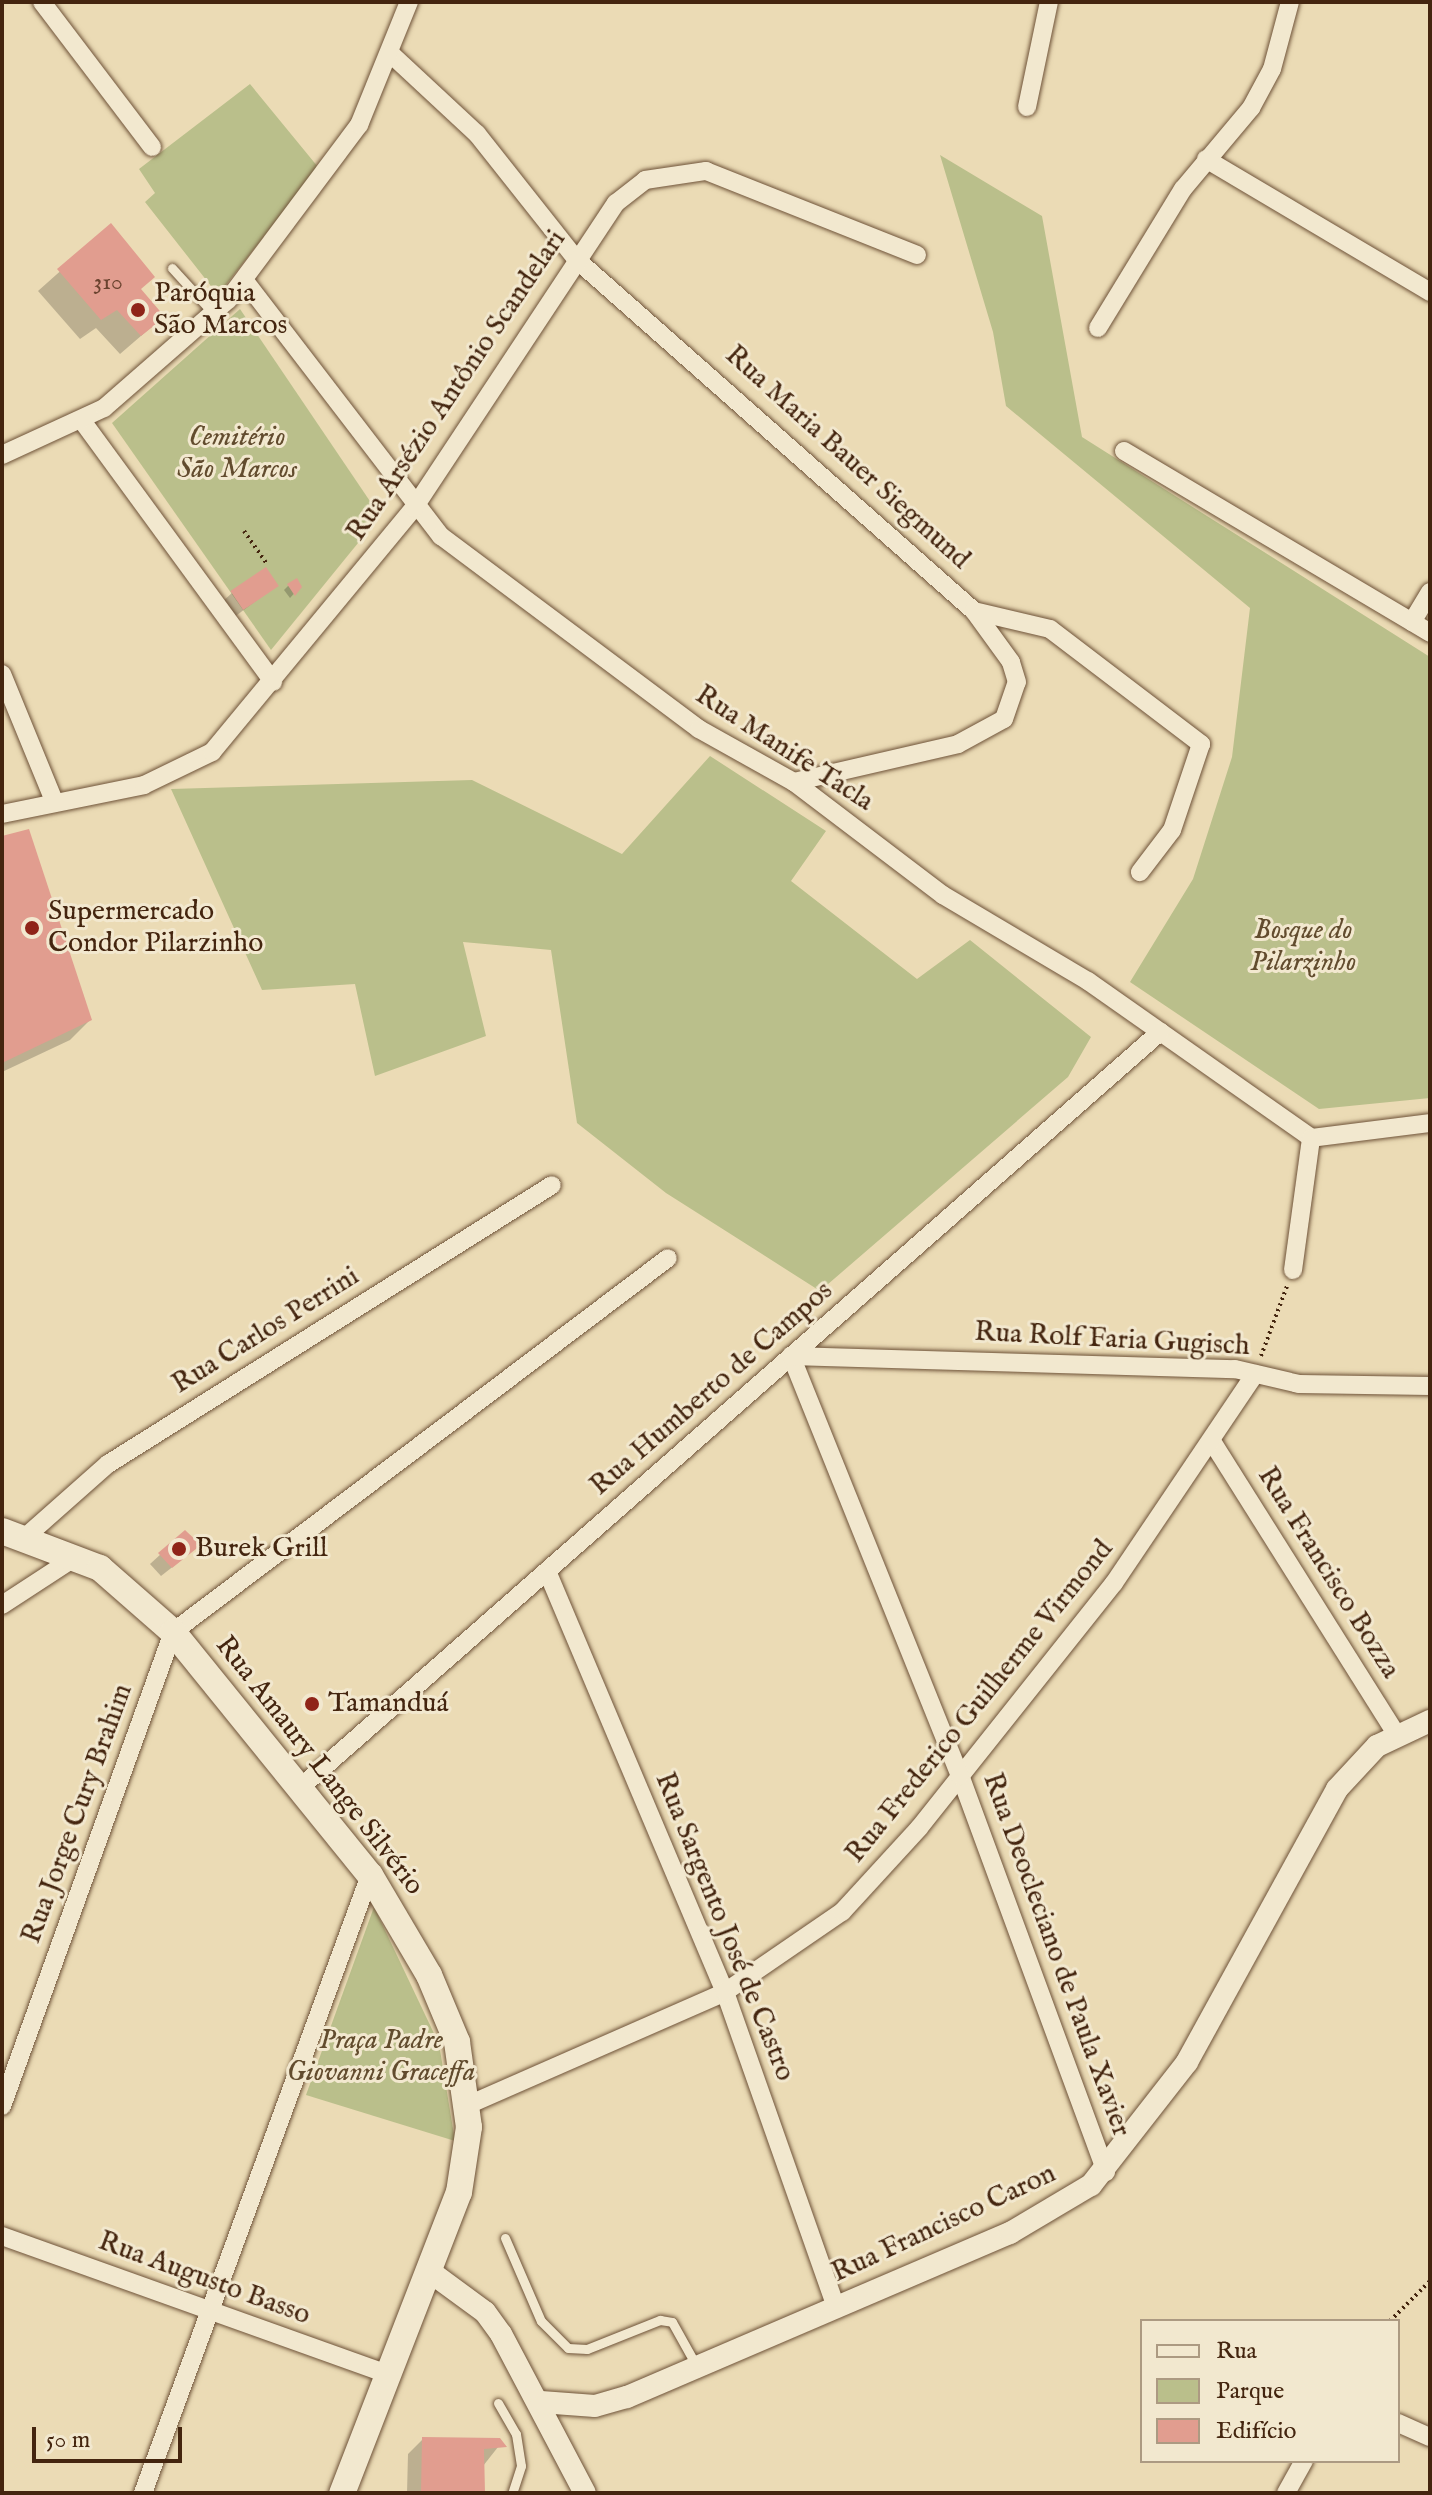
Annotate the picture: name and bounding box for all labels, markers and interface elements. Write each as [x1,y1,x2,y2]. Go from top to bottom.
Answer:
street label: Rua Arsézio Antônio Scandelari [340,224,574,548]
house number: 310 [93,269,123,297]
place label: Paróquia São Marcos [154,277,287,343]
marker: Paróquia São Marcos [129,301,147,319]
street label: Rua Maria Bauer Siegmund [718,339,976,577]
park label: Cemitério São Marcos [177,421,297,487]
street label: Rua Manife Tacla [688,679,880,819]
place label: Supermercado Condor Pilarzinho [48,895,263,961]
park label: Bosque do Pilarzinho [1250,914,1356,980]
marker: Supermercado Condor Pilarzinho [23,919,41,937]
street label: Rua Carlos Perrini [166,1260,366,1402]
street label: Rua Humberto de Campos [584,1275,840,1503]
street label: Rua Rolf Faria Gugisch [973,1316,1251,1364]
street label: Rua Francisco Bozza [1249,1461,1407,1685]
place label: Burek Grill [195,1532,328,1566]
street label: Rua Frederico Guilherme Virmond [839,1534,1121,1870]
marker: Burek Grill [170,1540,188,1558]
street label: Rua Amaury Lange Silvério [207,1630,431,1902]
street label: Rua Jorge Cury Brahim [15,1680,141,1948]
place label: Tamanduá [328,1687,449,1721]
marker: Tamanduá [303,1695,321,1713]
street label: Rua Sargento José de Castro [647,1768,801,2086]
street label: Rua Deocleciano de Paula Xavier [975,1769,1137,2141]
park label: Praça Padre Giovanni Graceffa [286,2024,476,2090]
street label: Rua Francisco Caron [827,2157,1061,2291]
street label: Rua Augusto Basso [93,2225,315,2333]
legend [1140,2319,1400,2463]
text: Rua [1216,2336,1257,2367]
text: Parque [1216,2376,1284,2407]
scale bar [36,2411,186,2461]
text: Edifício [1216,2416,1296,2447]
text: 50 m [46,2425,90,2456]

